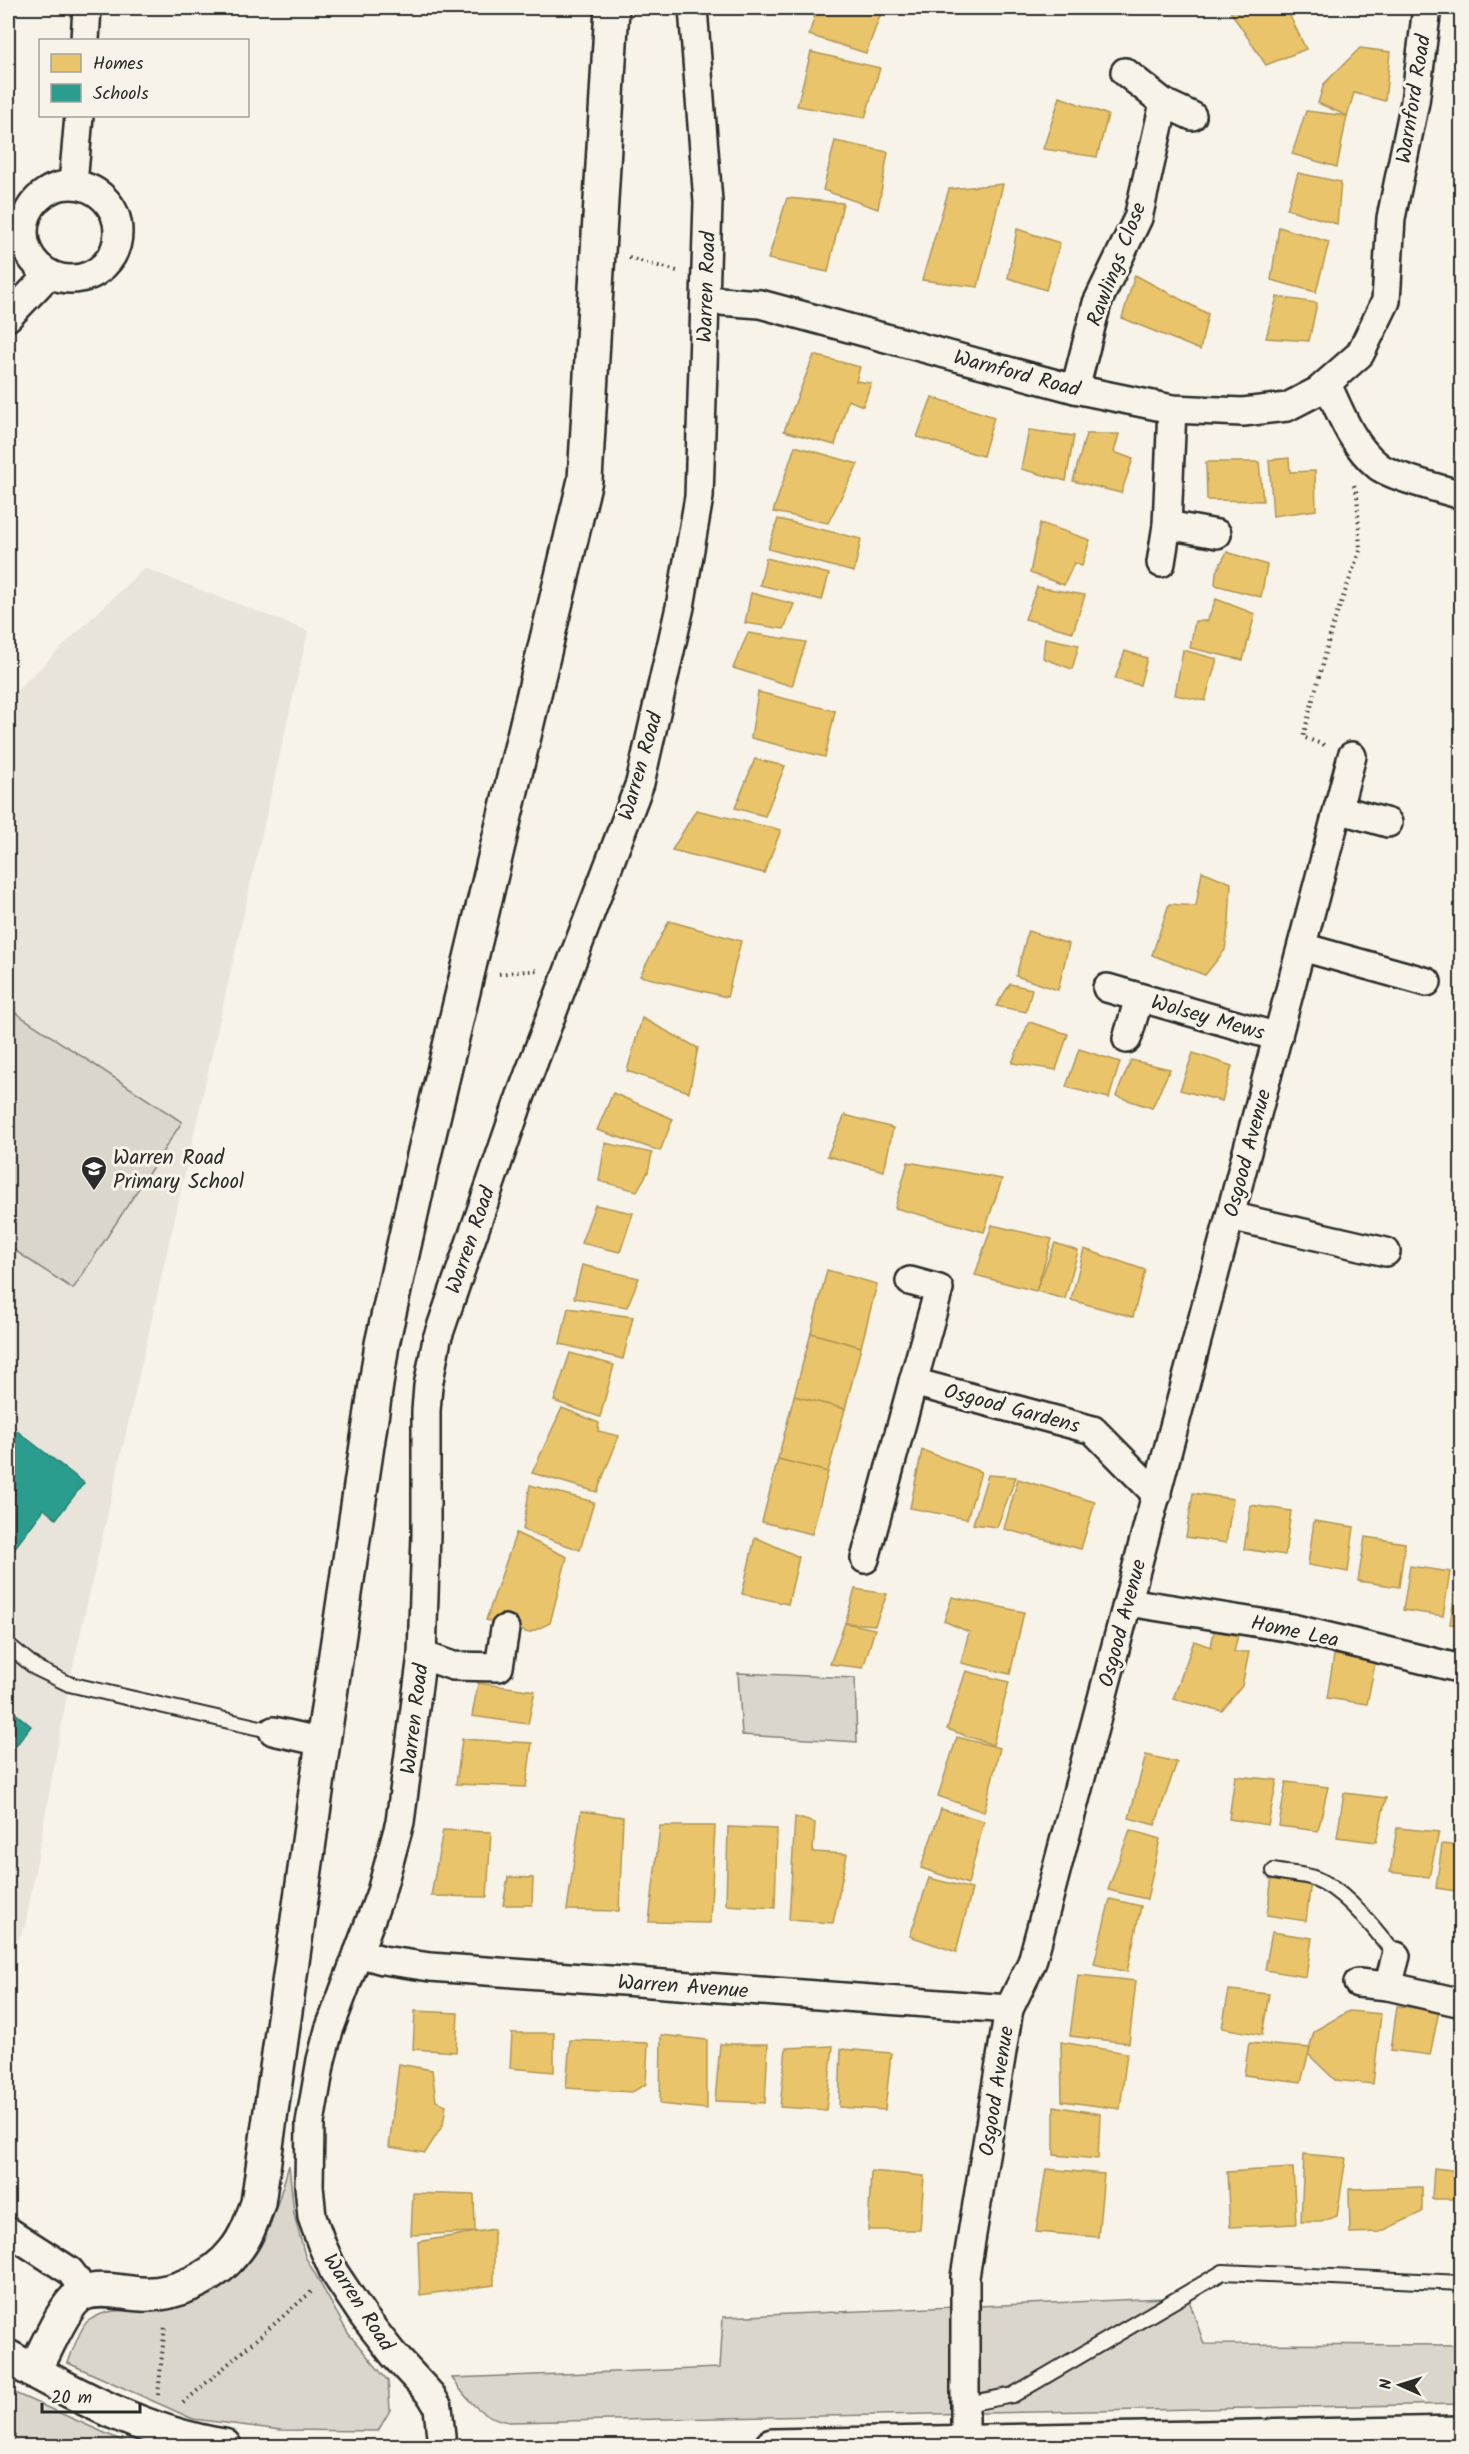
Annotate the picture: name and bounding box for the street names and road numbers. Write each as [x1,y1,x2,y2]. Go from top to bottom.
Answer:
street label: Warnford Road [1388,32,1441,166]
street label: Rawlings Close [1079,197,1156,331]
street label: Warren Road [689,230,726,343]
street label: Warnford Road [950,342,1084,407]
street label: Warren Road [610,708,673,824]
street label: Wolsey Mews [1147,986,1268,1050]
street label: Osgood Avenue [1215,1085,1282,1221]
street label: Warren Road [438,1182,505,1298]
street label: Osgood Gardens [940,1375,1083,1443]
street label: Osgood Avenue [1090,1555,1157,1691]
street label: Home Lea [1248,1607,1342,1658]
street label: Warren Road [392,1661,439,1776]
street label: Warren Avenue [616,1966,750,2009]
street label: Osgood Avenue [971,2023,1024,2159]
street label: Warren Road [314,2247,402,2359]

